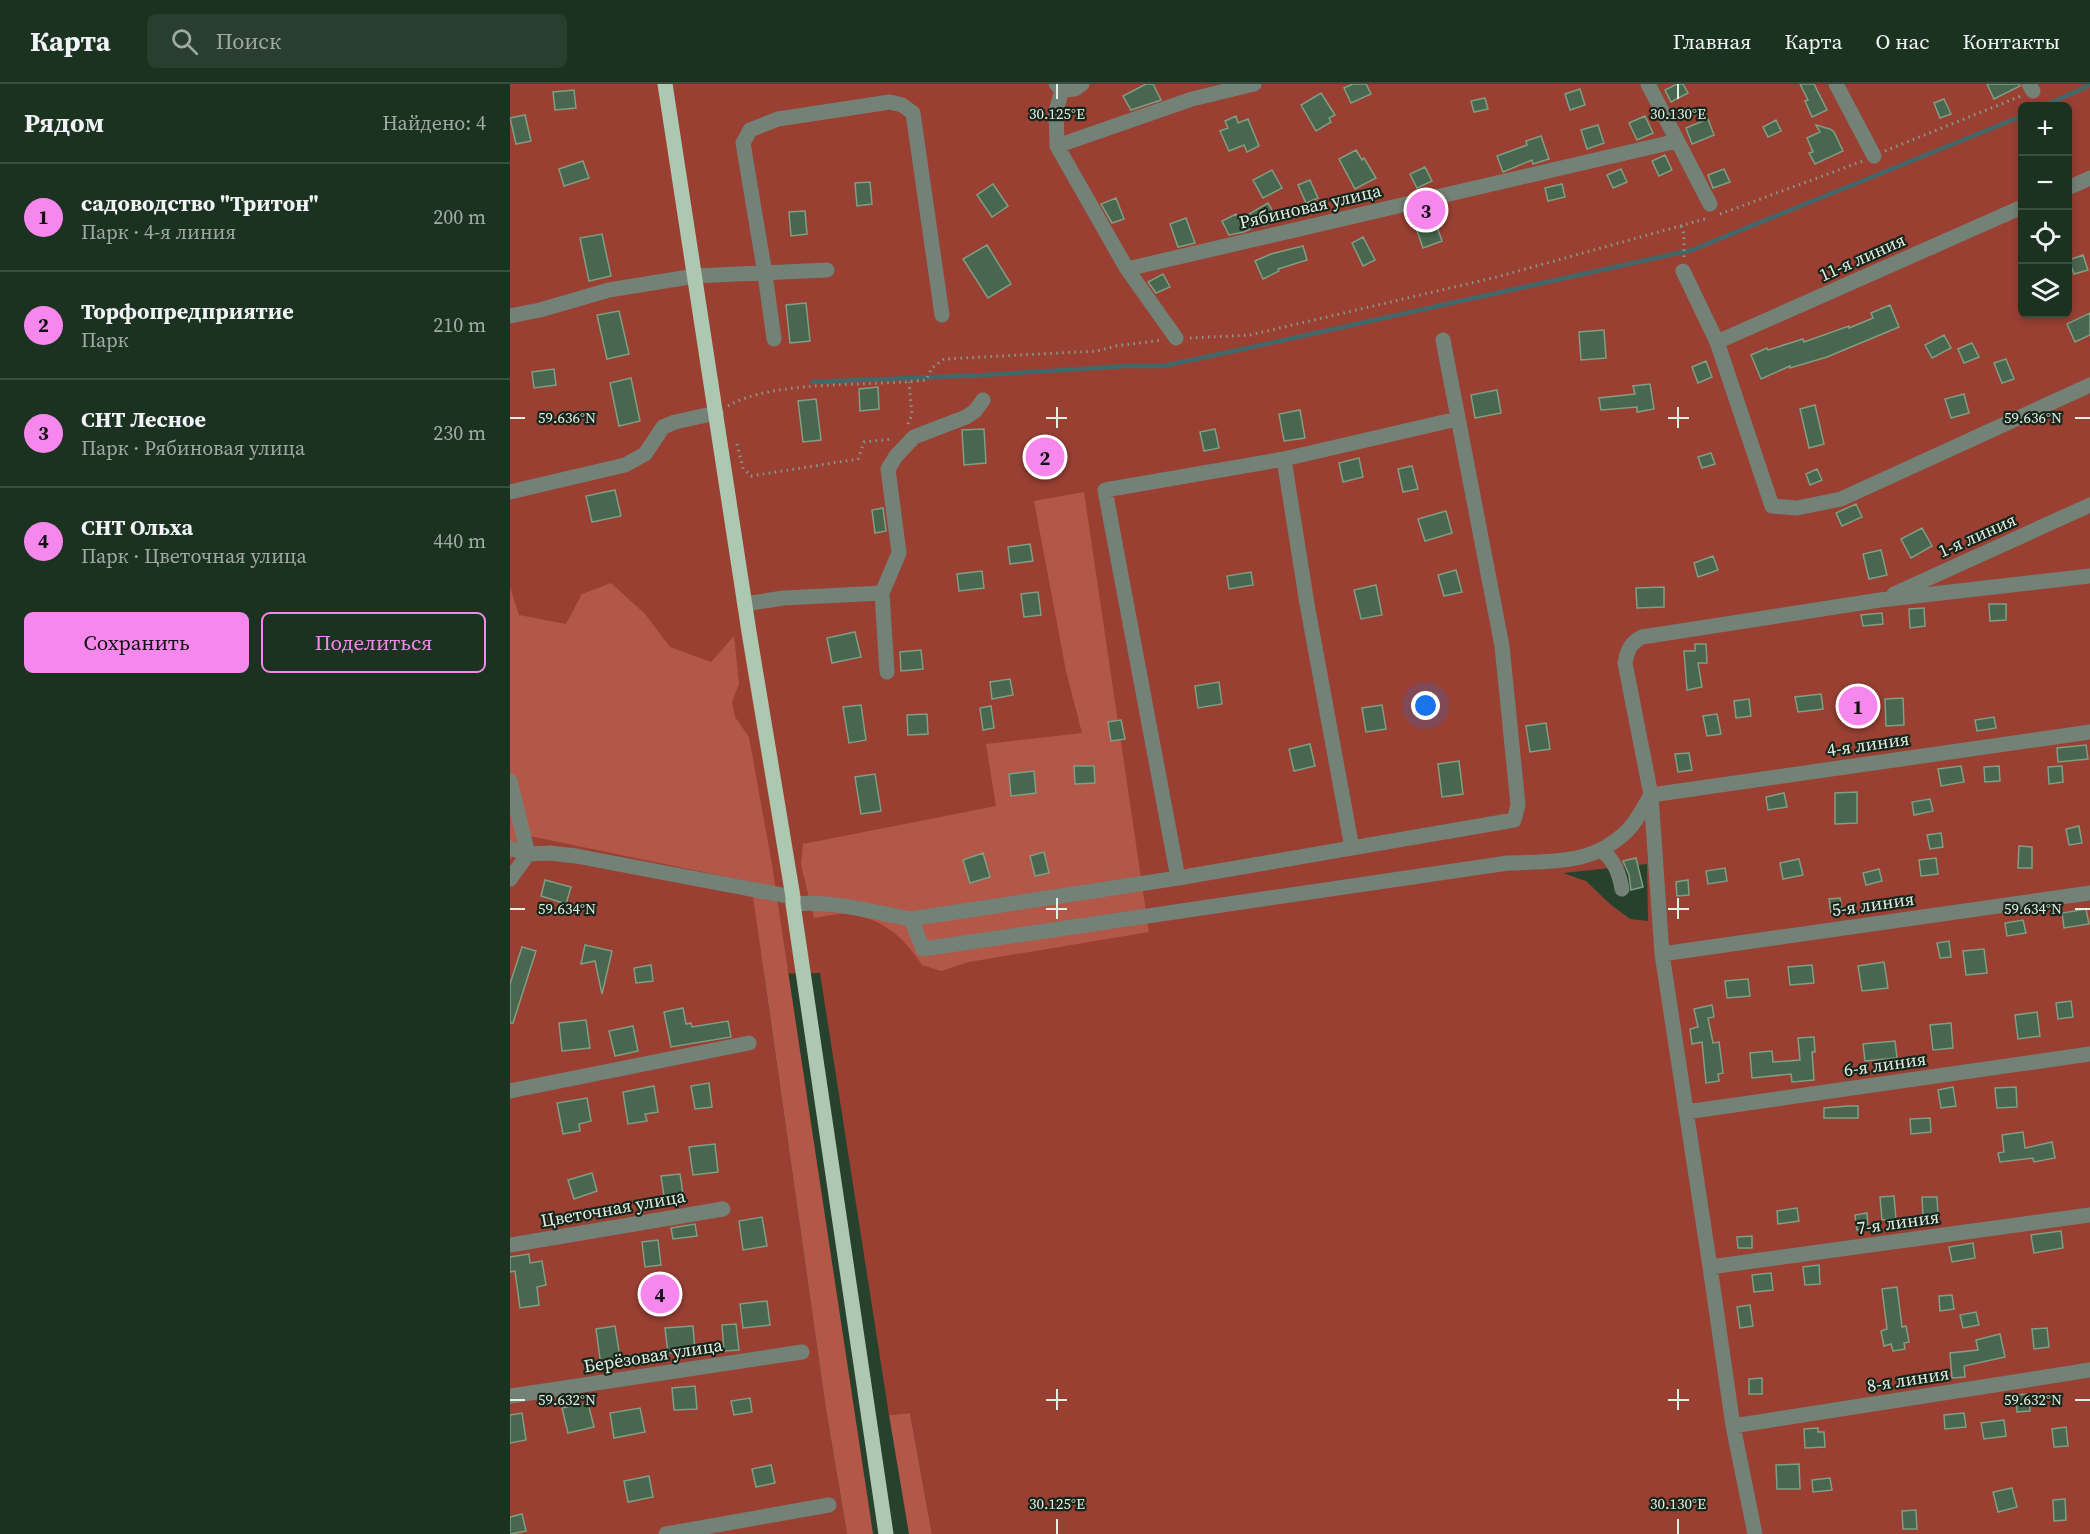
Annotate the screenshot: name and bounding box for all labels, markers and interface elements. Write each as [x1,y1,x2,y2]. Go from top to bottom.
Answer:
search box [147,14,567,68]
text: Карта [30,22,111,60]
icon: search [168,25,201,58]
text: Поиск [216,26,281,56]
text: Главная [1673,27,1751,56]
text: Карта [1784,27,1842,56]
text: О нас [1875,27,1929,56]
text: Контакты [1962,27,2060,56]
map controls [2018,102,2072,318]
button: + [2018,102,2072,156]
text: 30.125°E [1029,103,1085,124]
text: 30.130°E [1650,103,1706,124]
text: Рядом [24,105,104,141]
text: Найдено: 4 [382,109,486,137]
button: − [2018,156,2072,210]
street label: Рябиновая улица [1236,177,1384,235]
text: садоводство "Тритон" [81,188,319,218]
pin: 3 [1406,188,1446,232]
text: 1 [38,203,49,231]
text: 200 m [433,203,486,231]
button: locate [2018,210,2072,264]
text: Парк · 4-я линия [81,218,236,246]
street label: 11-я линия [1815,227,1909,287]
button: layers [2018,264,2072,318]
text: Торфопредприятие [81,296,294,326]
text: 2 [38,311,49,339]
text: 210 m [433,311,486,339]
text: Парк [81,326,129,354]
text: СНТ Лесное [81,404,206,434]
text: 59.636°N [538,407,596,428]
text: 59.636°N [2004,407,2062,428]
text: 3 [38,419,49,447]
text: 230 m [433,419,486,447]
text: Парк · Рябиновая улица [81,434,305,462]
pin: 2 [1026,434,1064,479]
street label: 1-я линия [1934,507,2020,563]
text: СНТ Ольха [81,512,193,542]
text: 4 [38,527,49,555]
text: 440 m [433,527,486,555]
text: Парк · Цветочная улица [81,542,307,570]
button: Сохранить [24,612,249,673]
button: Поделиться [261,612,486,673]
pin: 1 [1838,684,1878,728]
your location [1411,691,1440,720]
street label: 4-я линия [1825,726,1911,762]
street label: 5-я линия [1830,886,1916,922]
text: 59.634°N [538,898,596,919]
text: 59.634°N [2004,898,2062,919]
street label: 6-я линия [1842,1046,1928,1082]
street label: Цветочная улица [539,1183,688,1233]
street label: 7-я линия [1855,1204,1941,1240]
pin: 4 [640,1272,680,1316]
street label: Берёзовая улица [582,1332,725,1378]
street label: 8-я линия [1865,1360,1951,1398]
text: 59.632°N [538,1389,596,1410]
text: 59.632°N [2004,1389,2062,1410]
text: 30.125°E [1029,1493,1085,1514]
text: 30.130°E [1650,1493,1706,1514]

